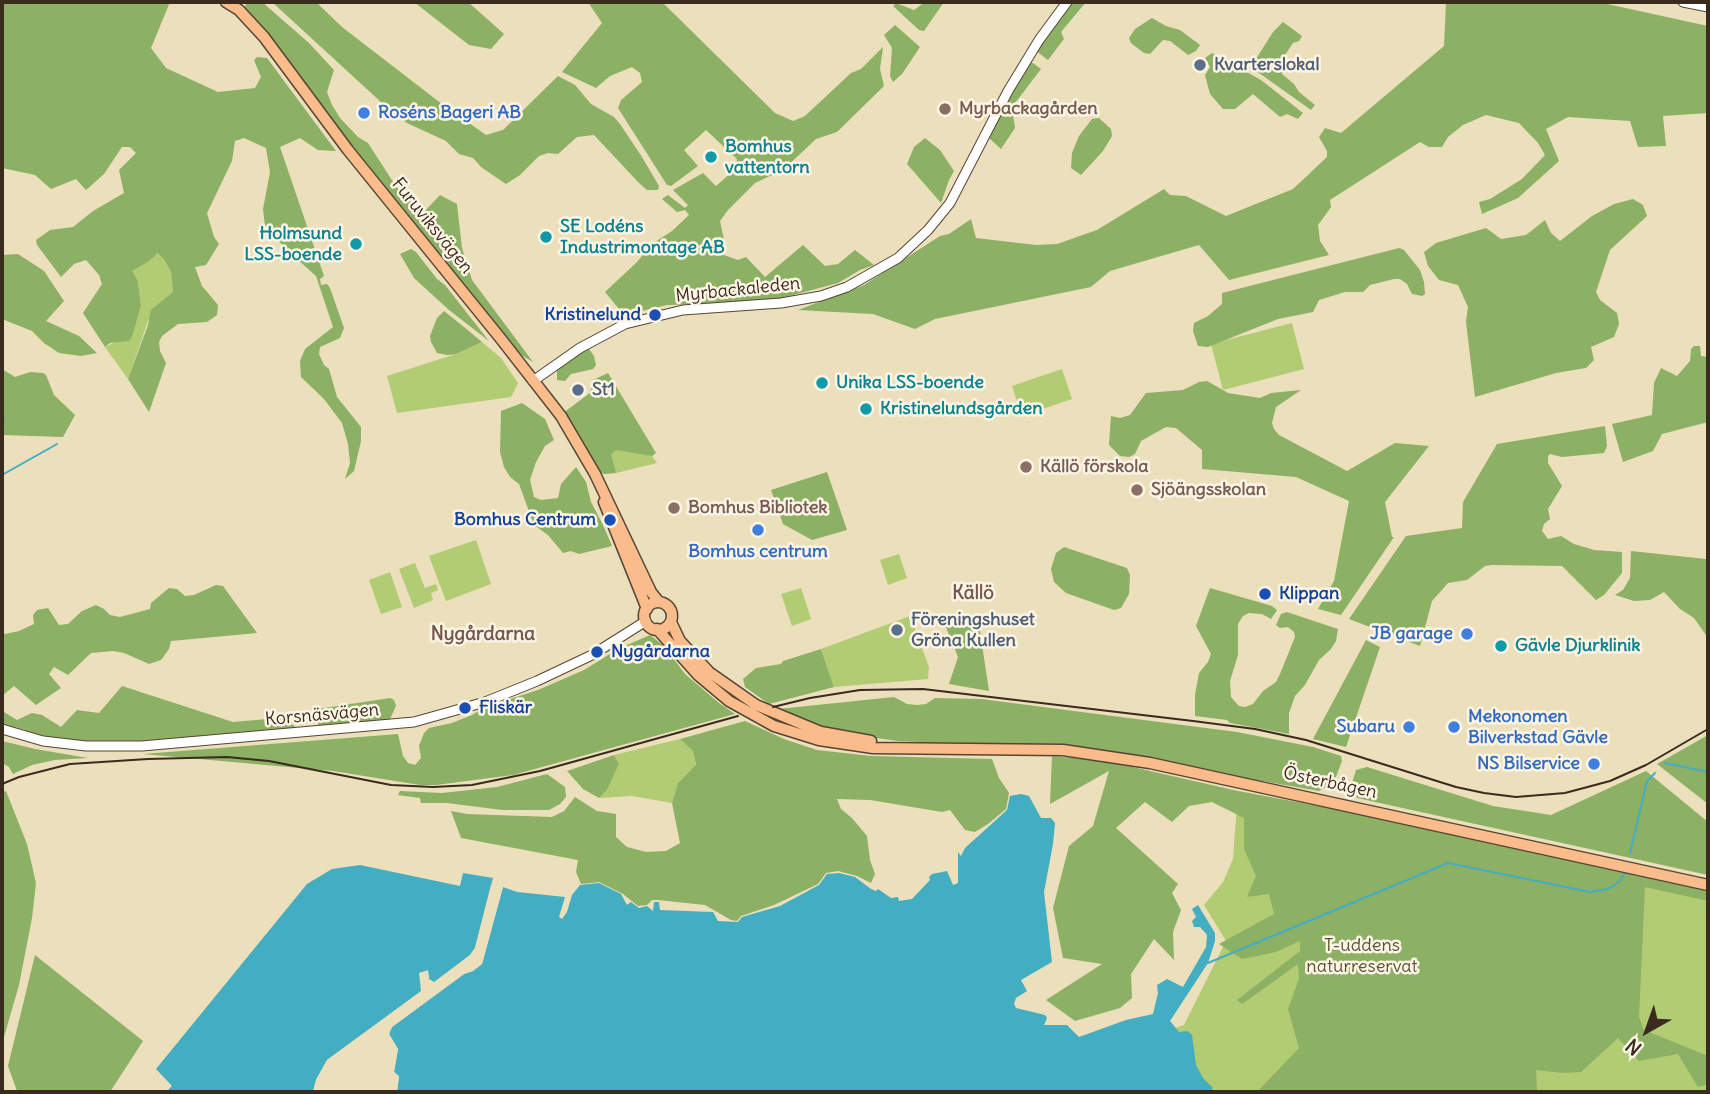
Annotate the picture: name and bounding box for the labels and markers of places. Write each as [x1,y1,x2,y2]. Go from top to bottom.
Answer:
place label: Kvarterslokal [1214,54,1319,76]
marker: Kvarterslokal [1192,57,1208,73]
place label: Myrbackagården [959,98,1098,120]
marker: Myrbackagården [937,101,953,117]
place label: Roséns Bageri AB [378,102,521,124]
marker: Roséns Bageri AB [356,105,372,121]
place label: Bomhus vattentorn [725,136,810,178]
marker: Bomhus vattentorn [703,149,719,165]
place label: SE Lodéns Industrimontage AB [560,216,725,258]
place label: Holmsund LSS-boende [244,223,342,266]
marker: SE Lodéns Industrimontage AB [538,229,554,245]
marker: Holmsund LSS-boende [348,236,364,252]
place label: Kristinelund [545,304,641,326]
marker: Kristinelund [647,307,663,323]
place label: Unika LSS-boende [836,372,984,394]
marker: Unika LSS-boende [814,375,830,391]
place label: St1 [592,379,615,401]
marker: St1 [570,382,586,398]
place label: Kristinelundsgården [880,398,1043,420]
marker: Kristinelundsgården [858,401,874,417]
place label: Källö förskola [1040,456,1149,478]
marker: Källö förskola [1018,459,1034,475]
place label: Sjöängsskolan [1151,479,1266,501]
marker: Sjöängsskolan [1129,482,1145,498]
place label: Bomhus Bibliotek [688,497,828,519]
marker: Bomhus Bibliotek [666,500,682,516]
place label: Bomhus Centrum [454,509,596,531]
marker: Bomhus Centrum [602,512,618,528]
marker: Bomhus centrum [750,522,766,538]
place label: Bomhus centrum [688,541,828,563]
place label: Klippan [1279,583,1339,605]
marker: Klippan [1257,586,1273,602]
place label: Föreningshuset Gröna Kullen [911,609,1035,652]
marker: Föreningshuset Gröna Kullen [889,622,905,638]
place label: JB garage [1370,623,1453,645]
marker: JB garage [1459,626,1475,642]
place label: Gävle Djurklinik [1515,635,1641,657]
marker: Gävle Djurklinik [1493,638,1509,654]
place label: Nygårdarna [611,641,710,663]
marker: Nygårdarna [589,644,605,660]
place label: Fliskär [479,697,532,719]
marker: Fliskär [457,700,473,716]
place label: Mekonomen Bilverkstad Gävle [1468,706,1608,748]
place label: Subaru [1336,716,1395,738]
marker: Subaru [1401,719,1417,735]
marker: Mekonomen Bilverkstad Gävle [1446,719,1462,735]
place label: NS Bilservice [1477,753,1580,775]
marker: NS Bilservice [1586,756,1602,772]

